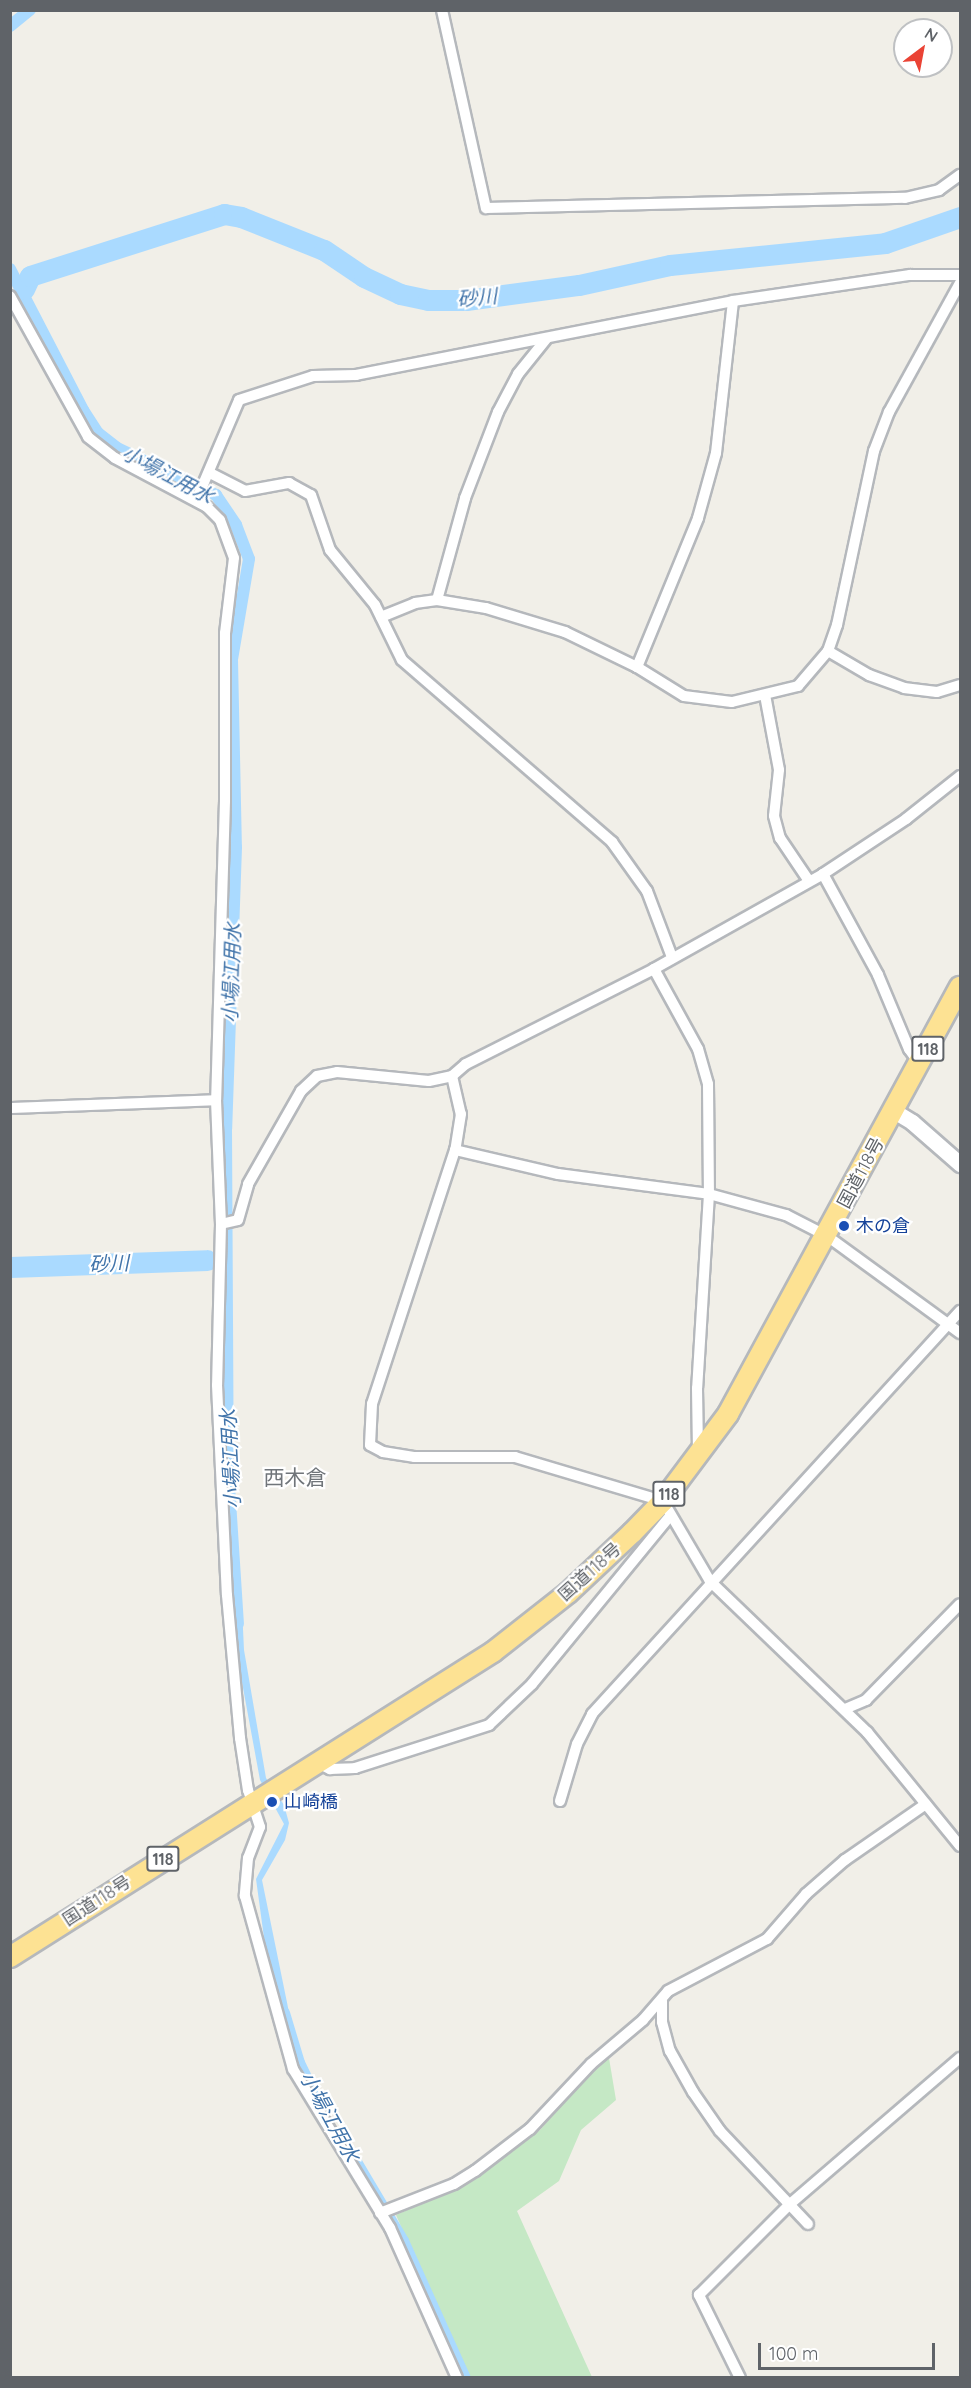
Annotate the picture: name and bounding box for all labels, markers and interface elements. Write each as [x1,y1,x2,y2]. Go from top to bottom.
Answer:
north arrow [893,18,953,78]
text: N [921,23,942,46]
water label: 砂川 [456,283,498,311]
water label: 小場江用水 [118,440,218,508]
water label: 小場江用水 [217,923,245,1023]
road number: 118 [910,1036,946,1062]
street label: 国道118号 [833,1134,889,1212]
place label: 木の倉 [856,1215,910,1237]
marker: 木の倉 [837,1219,851,1233]
water label: 砂川 [89,1250,129,1276]
water label: 小場江用水 [215,1408,245,1510]
district label: 西木倉 [264,1464,326,1490]
road number: 118 [651,1481,687,1507]
street label: 国道118号 [554,1538,626,1606]
place label: 山崎橋 [284,1791,338,1813]
marker: 山崎橋 [265,1795,279,1809]
road number: 118 [145,1846,181,1872]
street label: 国道118号 [59,1871,135,1931]
water label: 小場江用水 [295,2066,365,2166]
scale bar [761,2331,938,2369]
text: 100 m [769,2342,818,2365]

